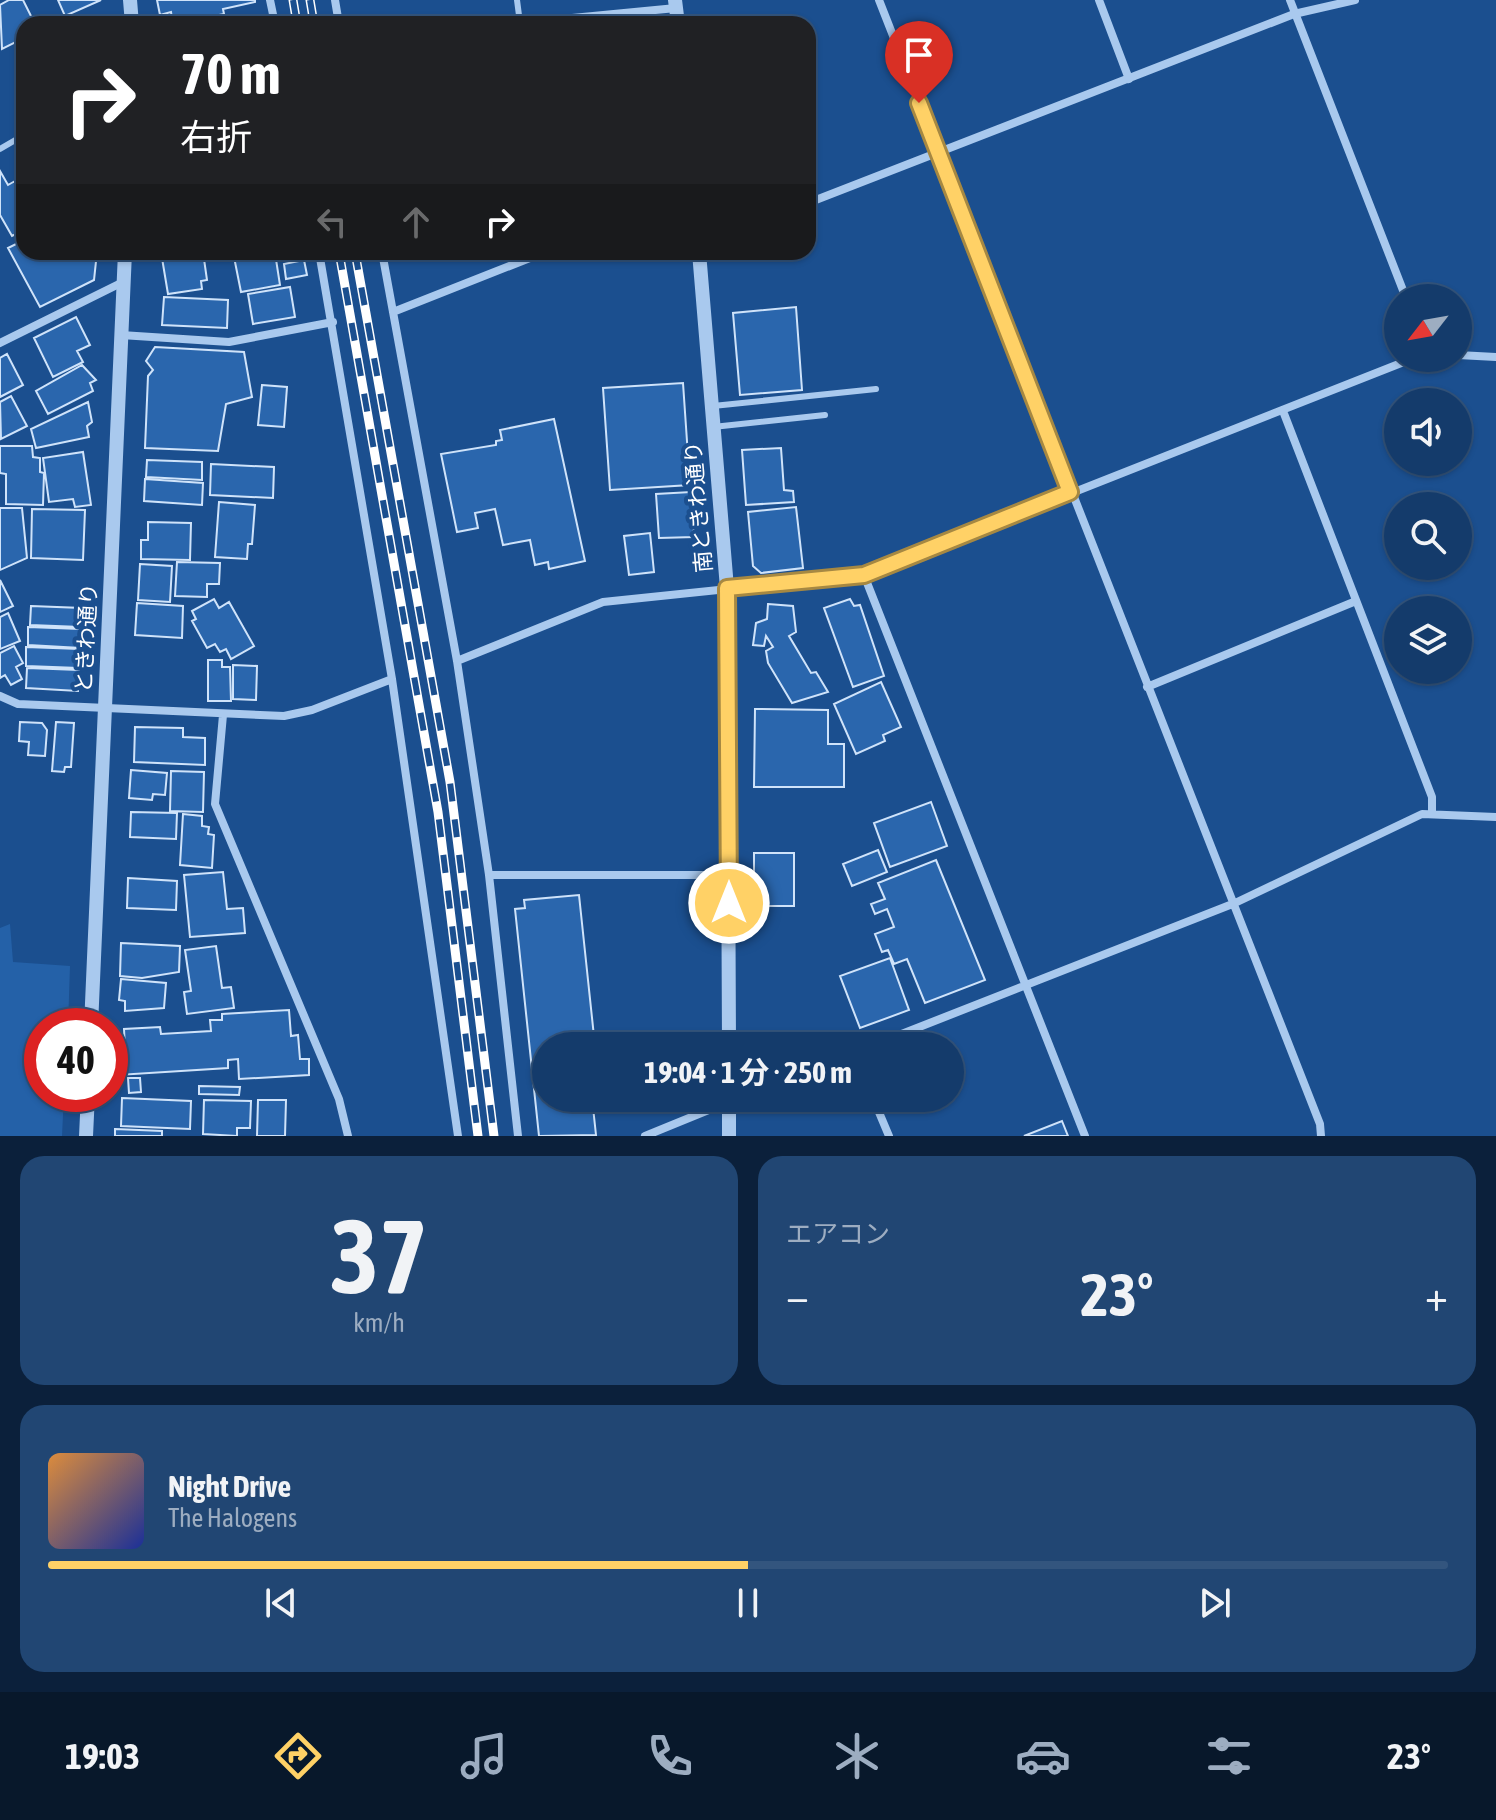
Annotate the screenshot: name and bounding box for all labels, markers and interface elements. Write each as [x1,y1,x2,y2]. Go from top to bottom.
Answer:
pin [885,21,953,103]
icon: arrive [897,33,941,77]
text: 70 m [180,42,281,106]
icon: right [48,48,152,152]
text: 右折 [180,116,252,158]
icon: left [310,200,354,244]
icon: ahead [394,200,438,244]
icon: right [478,200,522,244]
north arrow [1384,284,1472,372]
map controls [1384,284,1472,684]
button: sound [1384,388,1472,476]
street label: 南ときわ通り [679,440,717,574]
button: search [1384,492,1472,580]
street label: ときわ通り [70,582,102,694]
button: layers [1384,596,1472,684]
position arrow [687,861,771,945]
speed limit sign: 40 [24,1008,128,1112]
text: 19:04 · 1 分 · 250 m [644,1055,852,1089]
text: 37 [330,1196,428,1315]
text: エアコン [786,1219,890,1249]
text: 23° [1081,1260,1153,1329]
text: − [786,1270,809,1320]
text: + [1425,1270,1448,1320]
text: km/h [353,1308,405,1338]
text: Night Drive [168,1469,291,1503]
text: The Halogens [168,1503,297,1533]
icon: previous [259,1581,303,1625]
icon: pause [726,1581,770,1625]
icon: next [1193,1581,1237,1625]
icon: directions [270,1728,326,1784]
icon: music [456,1728,512,1784]
icon: phone [642,1728,698,1784]
icon: climate [829,1728,885,1784]
icon: car [1015,1728,1071,1784]
icon: filters [1201,1728,1257,1784]
text: 19:03 [65,1735,140,1777]
text: 23° [1387,1735,1431,1777]

